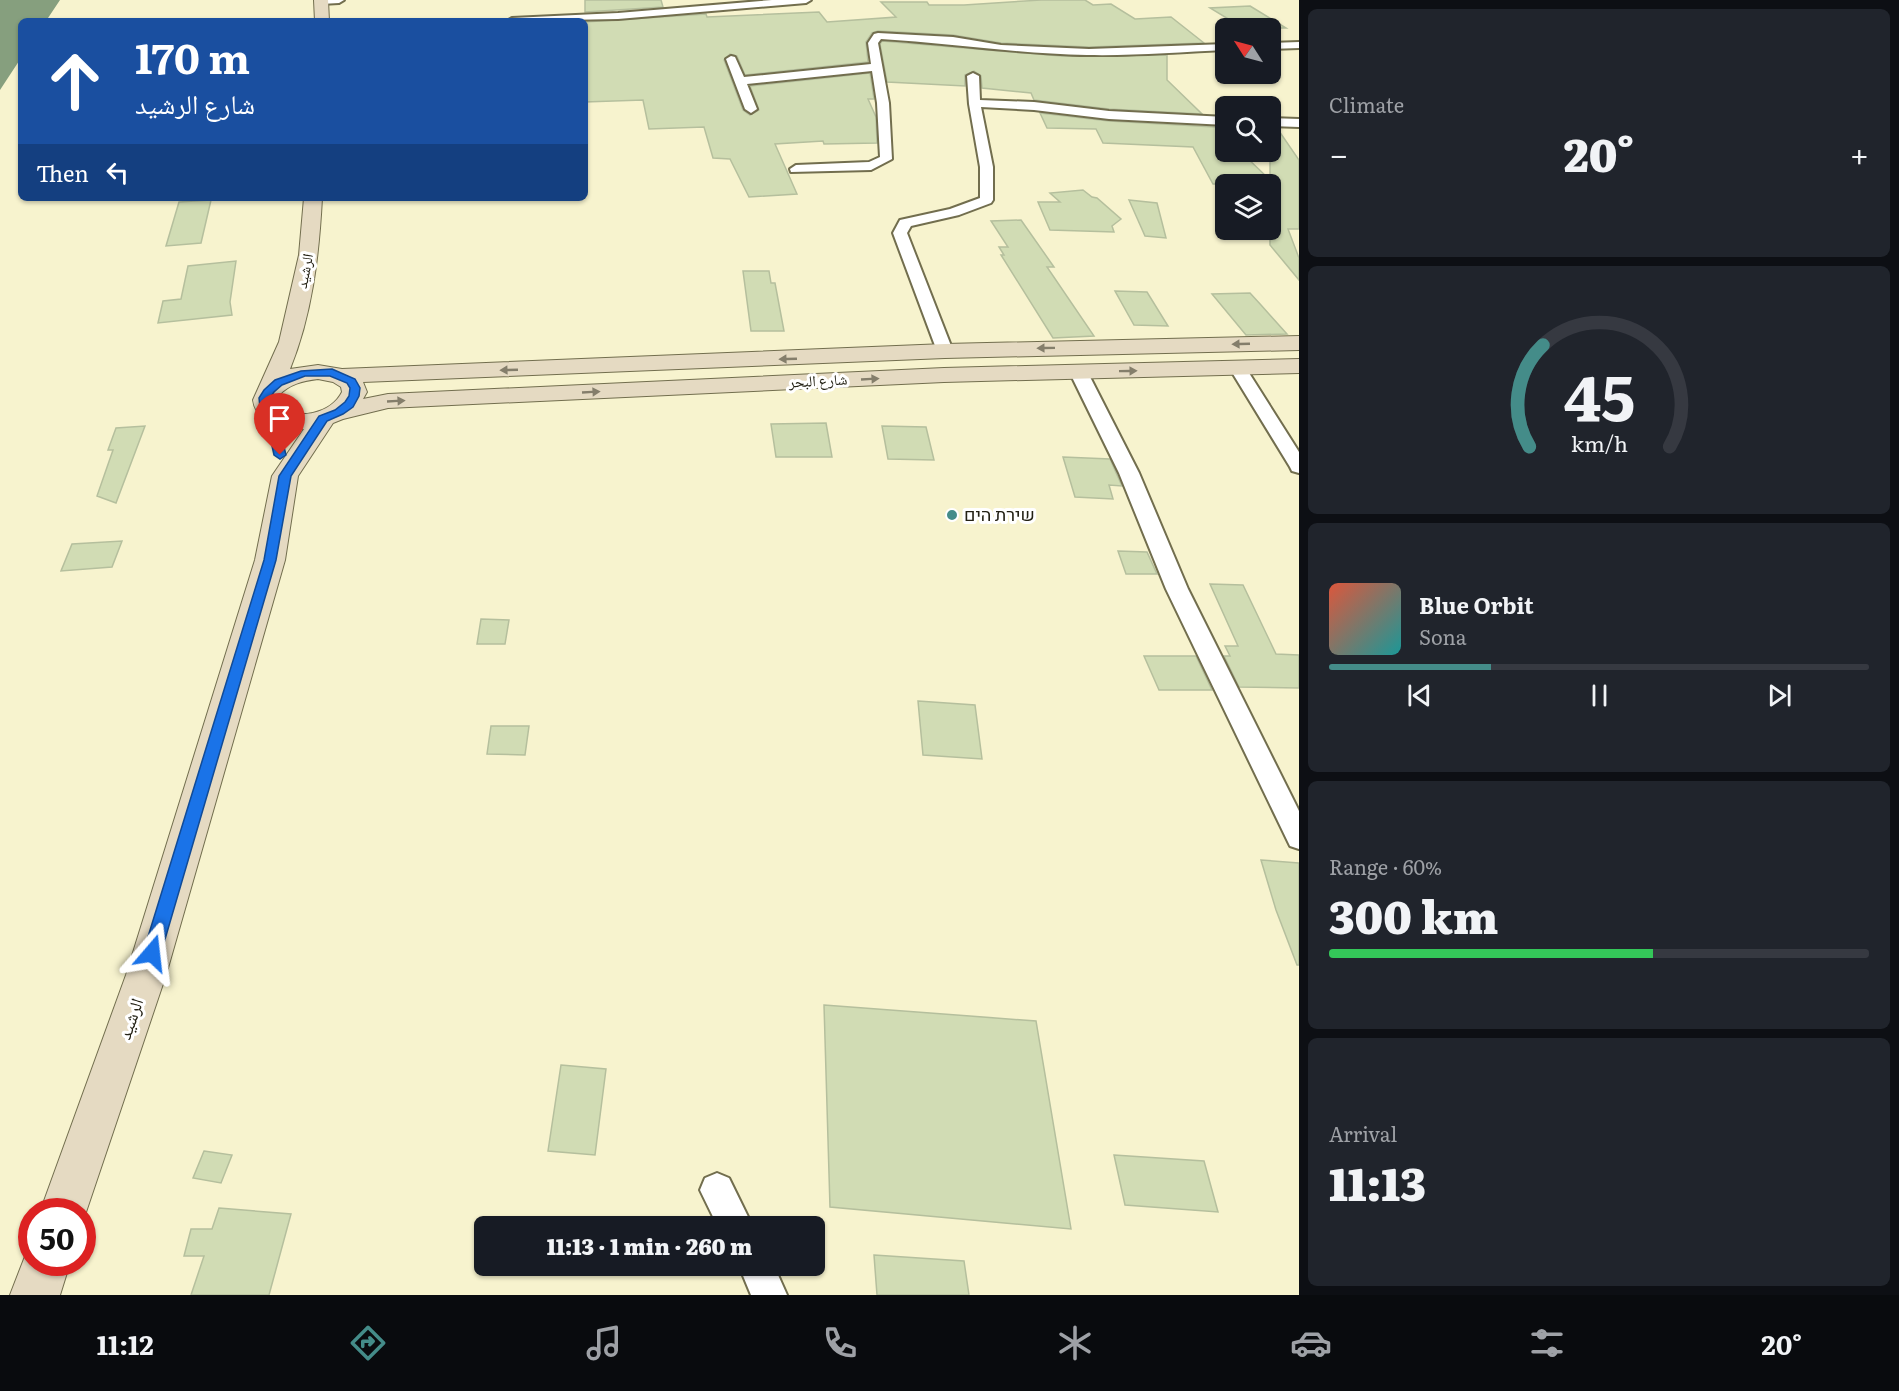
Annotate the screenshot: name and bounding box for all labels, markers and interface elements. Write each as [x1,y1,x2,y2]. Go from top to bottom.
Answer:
north arrow [1215,18,1281,84]
map controls [1215,18,1281,240]
text: 170 m [135,25,250,87]
icon: ahead [36,42,114,120]
text: شارع الرشيد [135,82,255,122]
text: Climate [1329,89,1404,119]
button: search [1215,96,1281,162]
text: 20° [1564,119,1634,186]
text: − [1329,128,1348,177]
text: + [1850,128,1869,177]
text: Then [36,156,89,189]
icon: left [101,156,134,189]
button: layers [1215,174,1281,240]
street label: الرشيد [289,251,318,290]
one-way arrow [1231,340,1250,349]
one-way arrow [1036,343,1055,353]
text: 45 [1563,348,1635,440]
one-way arrow [778,354,797,363]
one-way arrow [500,365,519,375]
street label: شارع البحر [787,366,848,393]
one-way arrow [1118,367,1137,376]
one-way arrow [860,374,879,383]
one-way arrow [582,387,601,396]
pin [254,393,305,455]
one-way arrow [387,397,406,406]
icon: arrive [263,402,296,435]
text: km/h [1570,428,1628,460]
place label: שירת הים [964,500,1035,527]
marker: שירת הים [945,508,959,522]
text: Blue Orbit [1419,588,1534,621]
text: Sona [1419,621,1467,651]
icon: previous [1403,679,1436,712]
icon: pause [1583,679,1616,712]
icon: next [1763,679,1796,712]
text: Range · 60% [1329,851,1442,881]
text: 300 km [1329,881,1498,948]
position arrow [120,921,184,985]
street label: الرشيد [110,994,149,1043]
text: Arrival [1329,1118,1397,1148]
text: 11:13 [1329,1148,1426,1215]
speed limit sign: 50 [18,1198,96,1276]
text: 11:13 · 1 min · 260 m [547,1229,752,1262]
icon: directions [347,1322,389,1364]
icon: music [583,1322,625,1364]
icon: phone [819,1322,861,1364]
icon: climate [1054,1322,1096,1364]
icon: car [1290,1322,1332,1364]
icon: filters [1526,1322,1568,1364]
text: 11:12 [97,1323,154,1363]
text: 20° [1761,1323,1802,1363]

